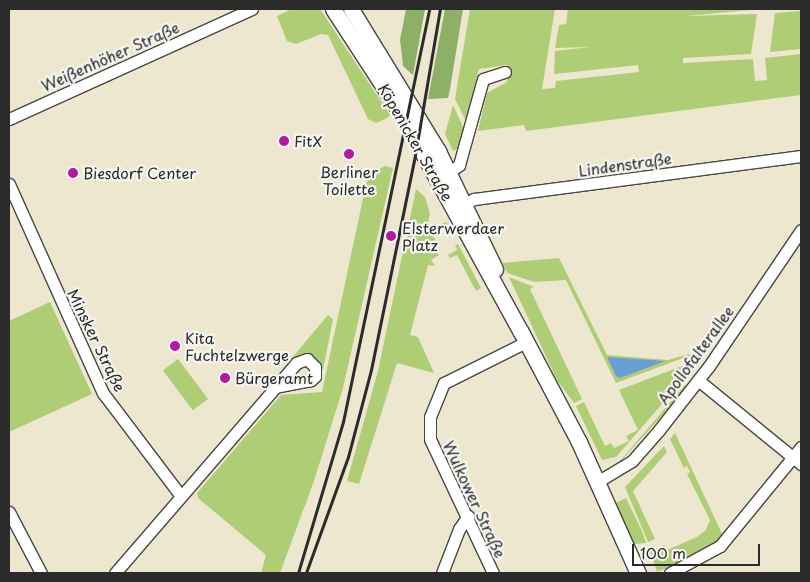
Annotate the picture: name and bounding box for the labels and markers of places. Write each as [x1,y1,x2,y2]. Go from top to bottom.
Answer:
place label: FitX [294,132,322,150]
marker: FitX [278,135,290,147]
marker: Berliner Toilette [343,148,355,160]
place label: Berliner Toilette [320,162,378,197]
place label: Biesdorf Center [83,164,196,182]
marker: Biesdorf Center [67,167,79,179]
place label: Elsterwerdaer Platz [402,218,504,253]
marker: Elsterwerdaer Platz [384,229,398,243]
place label: Kita Fuchtelzwerge [185,328,289,363]
marker: Kita Fuchtelzwerge [169,340,181,352]
place label: Bürgeramt [235,369,313,387]
marker: Bürgeramt [219,372,231,384]

